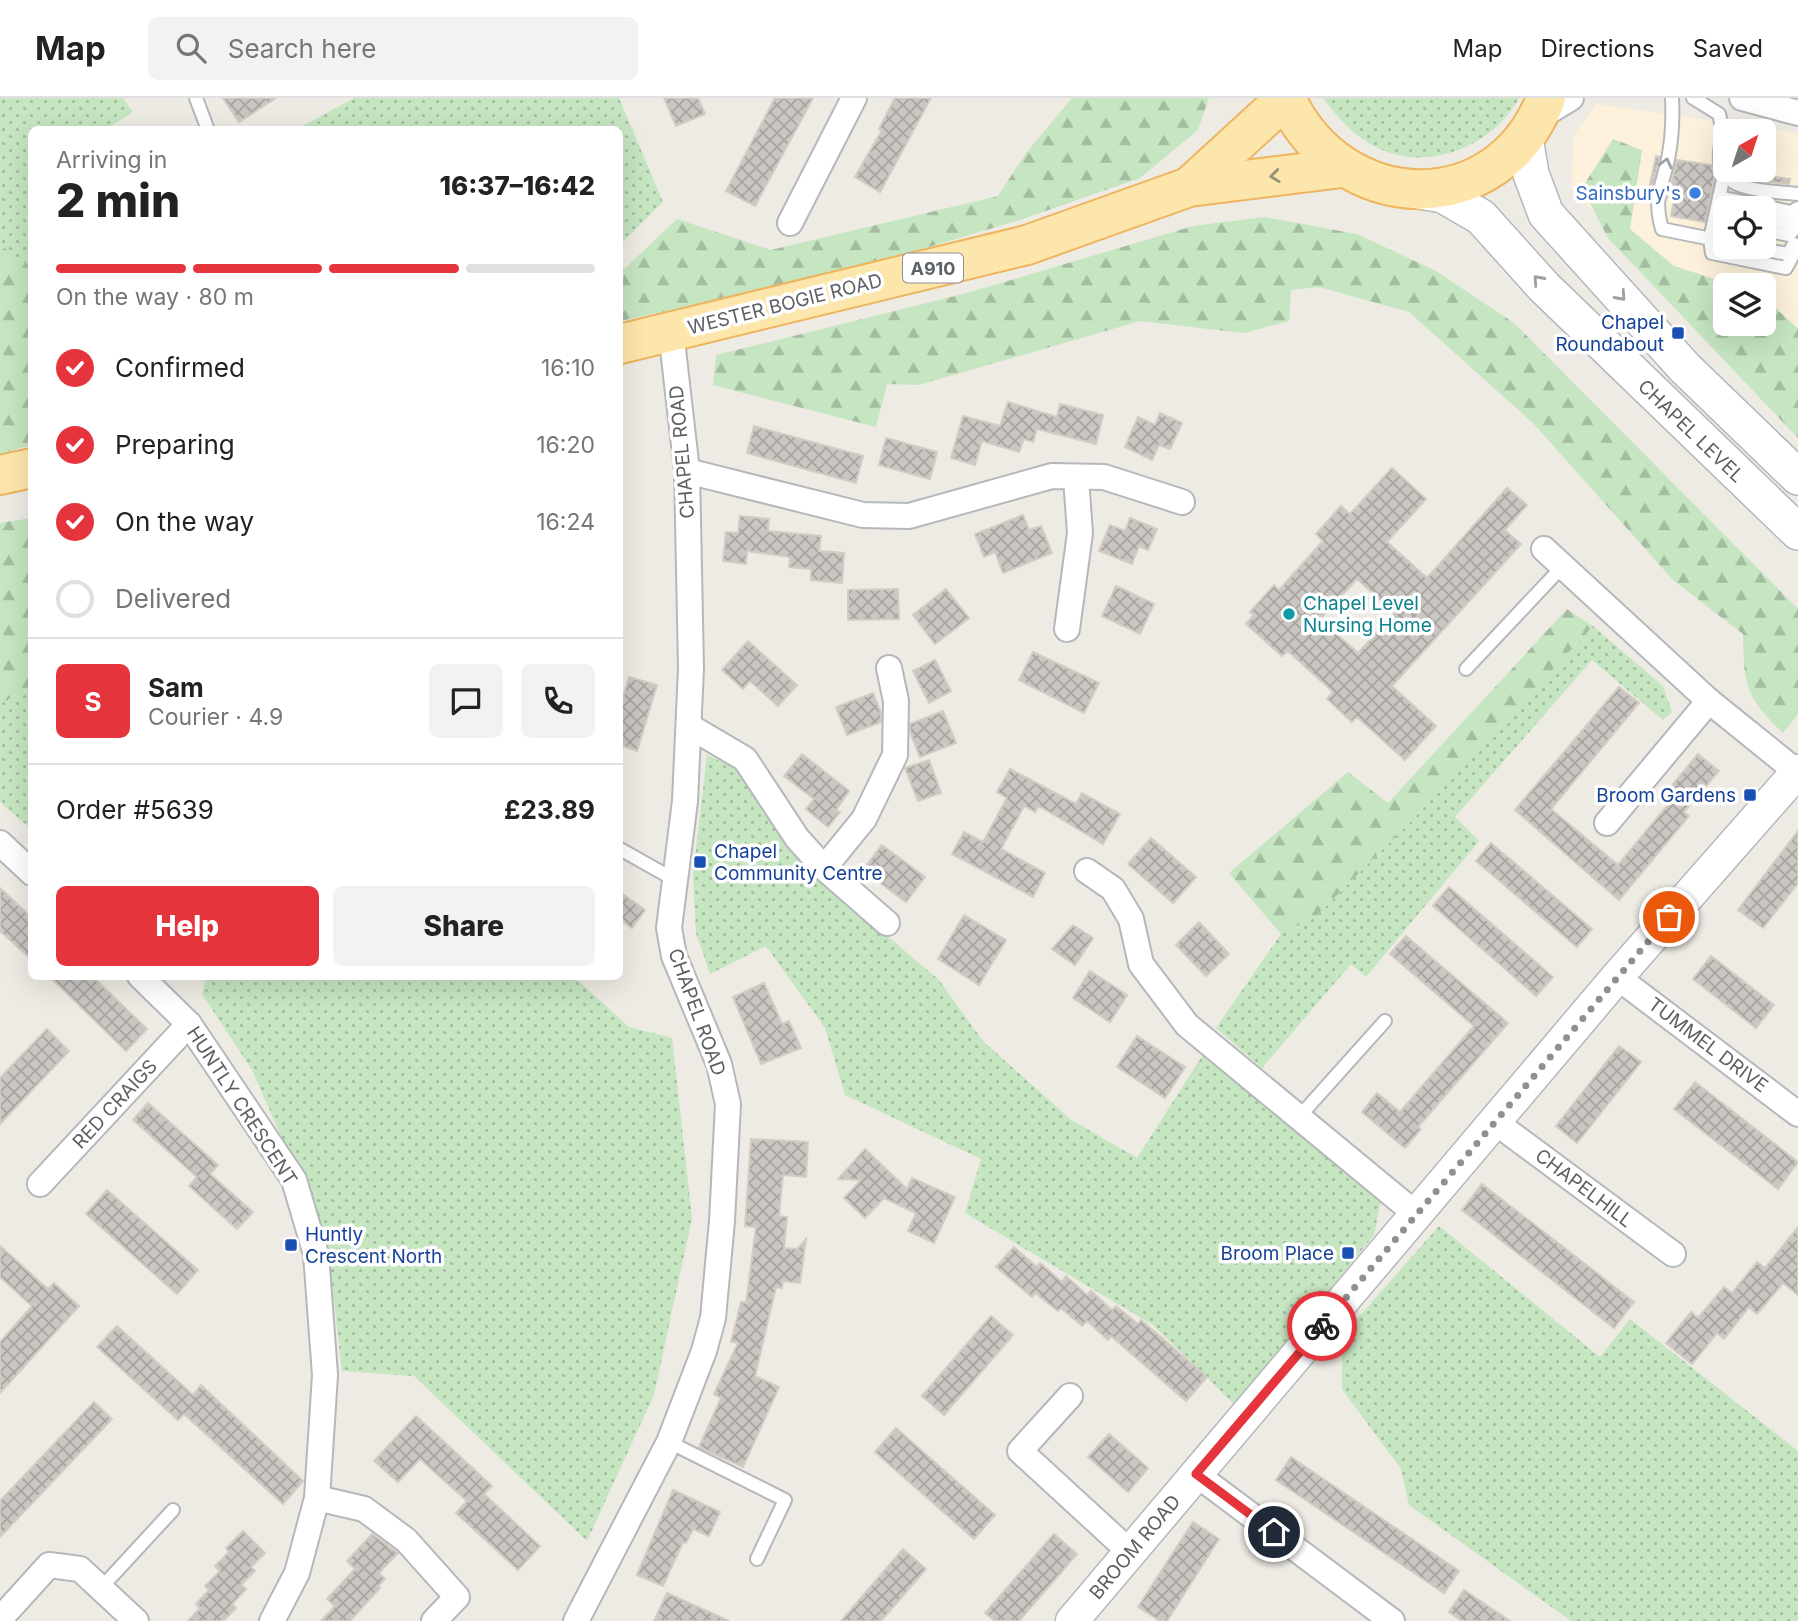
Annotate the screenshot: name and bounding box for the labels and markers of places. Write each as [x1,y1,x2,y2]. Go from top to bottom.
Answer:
place label: Sainsbury's [1576,182,1681,205]
marker: Sainsbury's [1687,185,1703,201]
place label: Chapel Roundabout [1555,311,1664,356]
marker: Chapel Roundabout [1670,325,1686,341]
place label: Chapel Level Nursing Home [1303,592,1432,637]
marker: Chapel Level Nursing Home [1281,606,1297,622]
place label: Broom Gardens [1596,784,1736,807]
marker: Broom Gardens [1742,787,1758,803]
place label: Chapel Community Centre [714,840,883,885]
marker: Chapel Community Centre [692,854,708,870]
pin [1639,887,1699,947]
place label: Huntly Crescent North [305,1223,442,1268]
marker: Huntly Crescent North [283,1237,299,1253]
place label: Broom Place [1221,1242,1334,1265]
marker: Broom Place [1340,1245,1356,1261]
pin [1244,1502,1304,1562]

